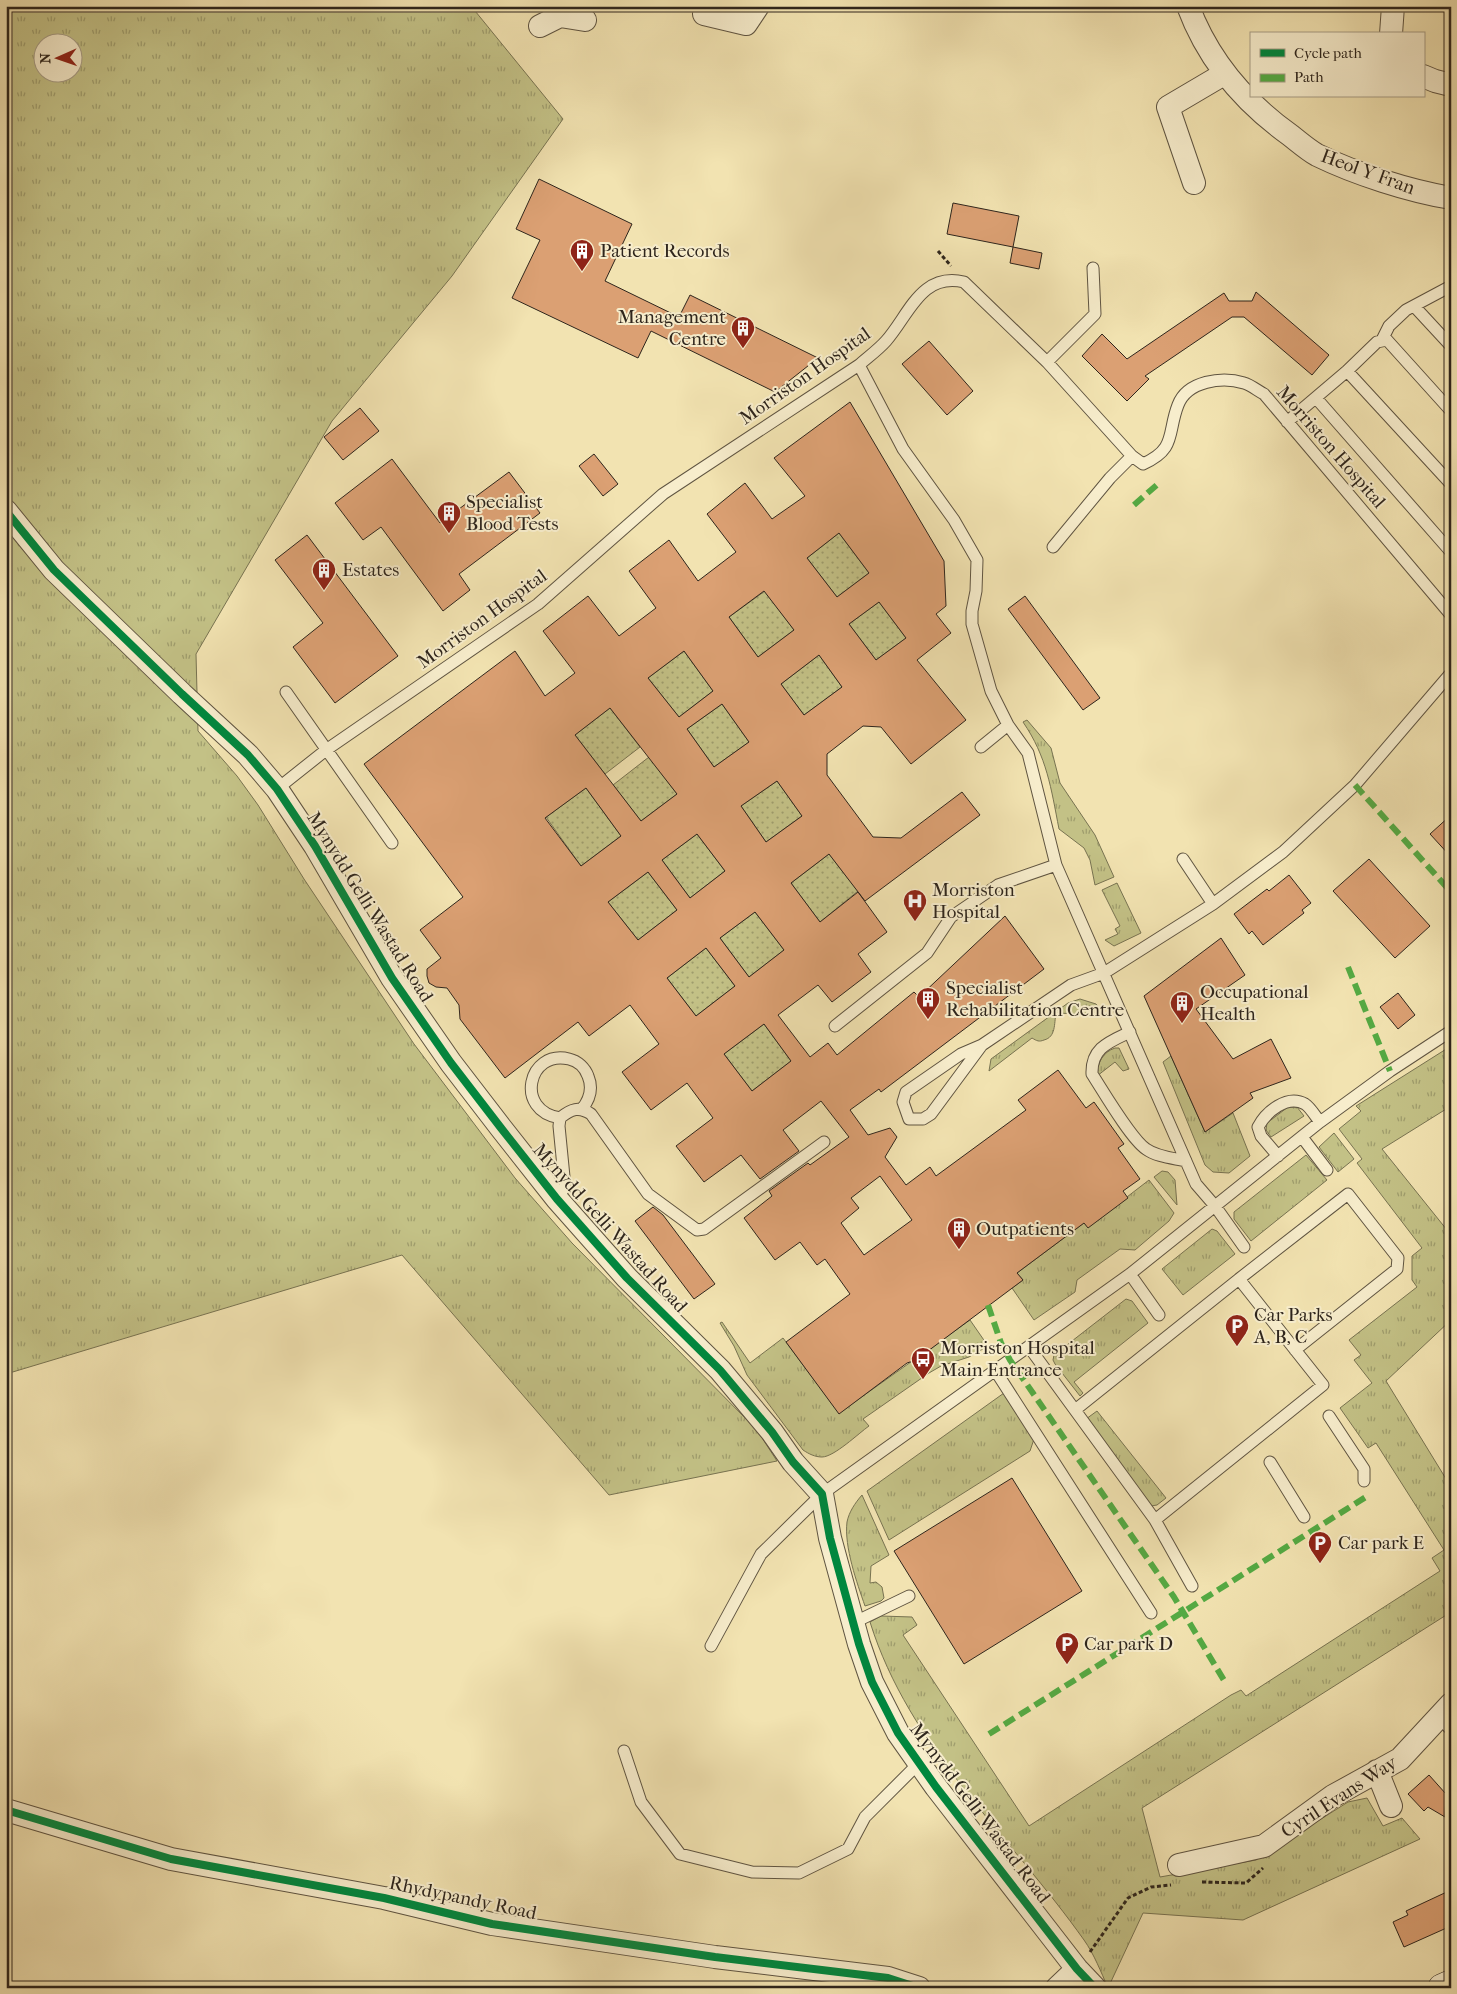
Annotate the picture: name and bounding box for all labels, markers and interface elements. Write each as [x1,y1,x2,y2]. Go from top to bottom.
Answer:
north arrow [32,32,82,82]
legend [1250,32,1424,98]
text: Cycle path [1294,44,1362,62]
text: N [37,52,54,64]
text: Path [1294,68,1324,86]
street label: Heol Y Fran [1318,145,1418,199]
building icon: Patient Records [569,238,595,272]
place label: Patient Records [600,240,729,262]
place label: Management Centre [618,306,726,350]
building icon: Management Centre [730,315,756,349]
street label: Morriston Hospital [735,323,875,429]
street label: Morriston Hospital [1272,381,1390,513]
place label: Specialist Blood Tests [466,491,559,535]
building icon: Specialist Blood Tests [436,500,462,534]
building icon: Estates [311,557,337,591]
place label: Estates [342,559,399,581]
street label: Morriston Hospital [413,565,551,673]
street label: Mynydd Gelli Wastad Road [302,808,438,1007]
place label: Morriston Hospital [932,879,1015,923]
hospital icon: Morriston Hospital [902,888,928,922]
place label: Specialist Rehabilitation Centre [946,977,1124,1021]
place label: Occupational Health [1200,981,1308,1025]
building icon: Specialist Rehabilitation Centre [915,986,941,1020]
building icon: Occupational Health [1169,990,1195,1024]
street label: Mynydd Gelli Wastad Road [528,1139,692,1318]
building icon: Outpatients [946,1216,972,1250]
place label: Outpatients [976,1218,1074,1240]
place label: Car Parks A, B, C [1253,1304,1332,1348]
parking icon: Car Parks A, B, C [1224,1313,1250,1347]
place label: Morriston Hospital Main Entrance [940,1337,1095,1381]
bus stop icon: Morriston Hospital Main Entrance [910,1346,936,1380]
parking icon: Car park E [1307,1530,1333,1564]
place label: Car park E [1338,1532,1425,1554]
parking icon: Car park D [1054,1631,1080,1665]
place label: Car park D [1084,1633,1173,1655]
street label: Mynydd Gelli Wastad Road [905,1718,1055,1908]
street label: Cyril Evans Way [1277,1751,1402,1843]
street label: Rhydypandy Road [387,1872,539,1924]

